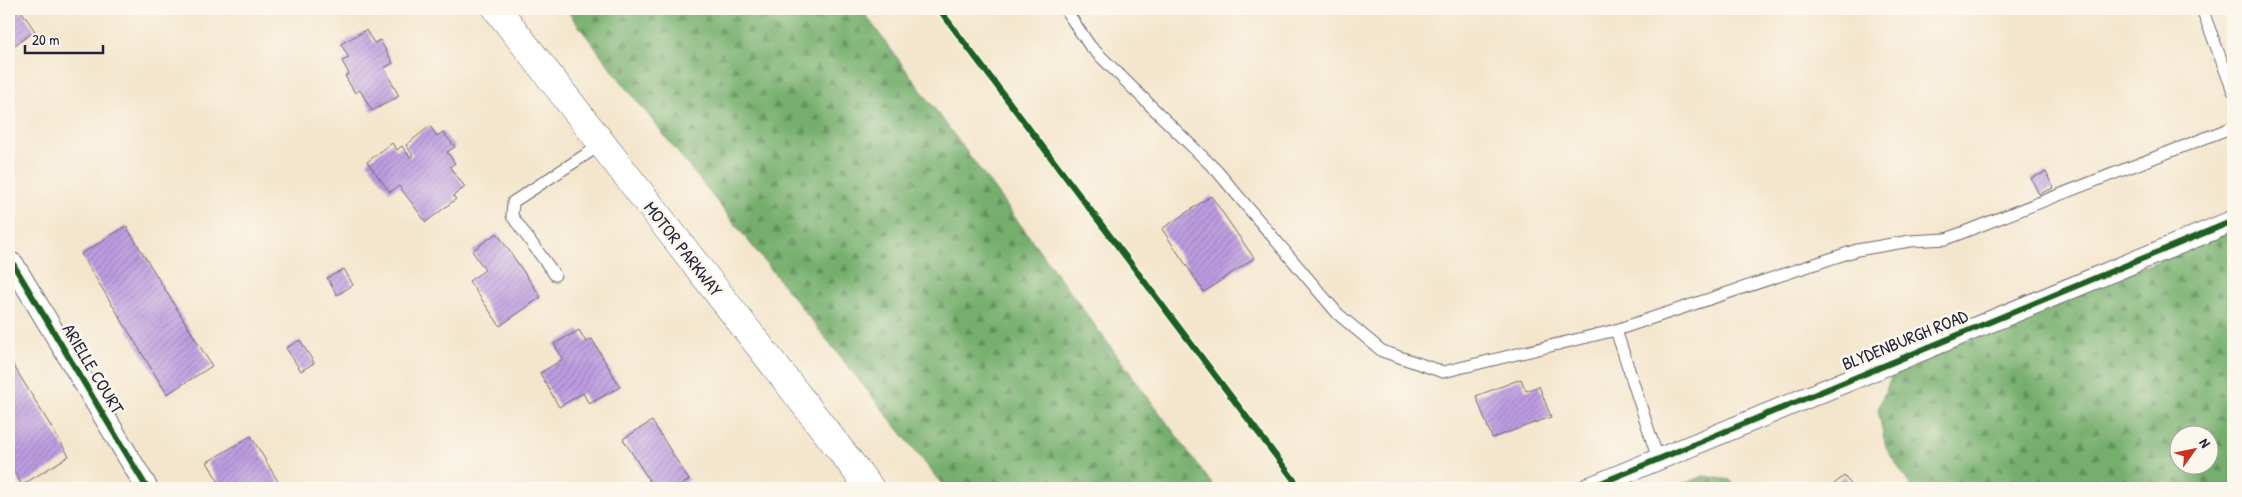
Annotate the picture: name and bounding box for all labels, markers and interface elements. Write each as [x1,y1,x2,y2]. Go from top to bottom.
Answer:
scale bar [25,22,102,54]
text: 20 m [32,29,59,50]
street label: MOTOR PARKWAY [638,196,728,301]
street label: BLYDENBURGH ROAD [1838,303,1972,376]
street label: ARIELLE COURT [57,319,130,419]
north arrow [2170,424,2220,474]
text: N [2195,434,2216,451]

